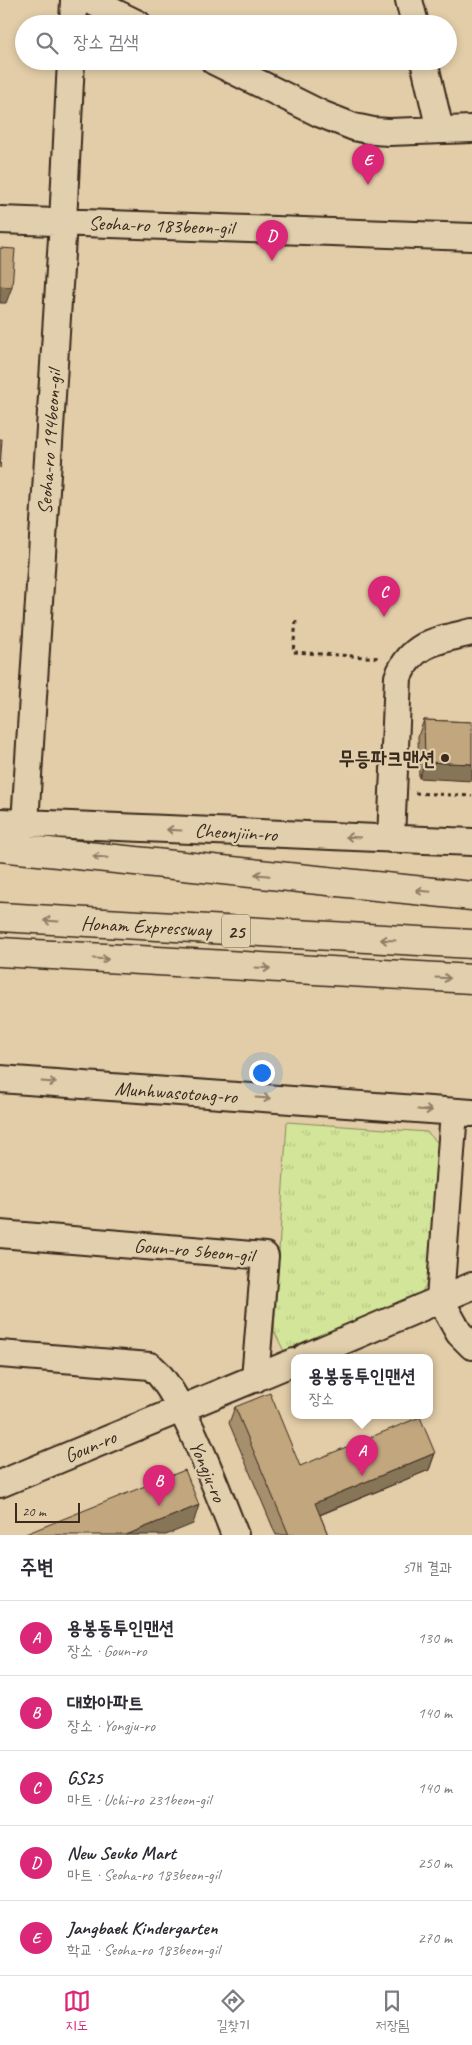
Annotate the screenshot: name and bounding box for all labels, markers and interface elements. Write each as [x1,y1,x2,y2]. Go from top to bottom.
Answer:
search box [15,15,457,70]
icon: search [33,29,61,57]
text: 장소 검색 [73,30,139,54]
pin: E [352,144,384,185]
street label: Seoha-ro 183beon-gil [88,210,238,241]
pin: D [256,220,288,261]
street label: Seoha-ro 194beon-gil [32,365,67,515]
pin: C [368,576,400,617]
place label: 무등파크맨션 [338,746,435,771]
marker: 무등파크맨션 [439,752,451,764]
street label: Cheonjiin-ro [194,818,279,847]
one-way arrow [166,825,182,834]
one-way arrow [346,833,362,842]
one-way arrow [93,852,109,862]
one-way arrow [254,870,270,880]
one-way arrow [416,887,432,896]
street label: Honam Expressway [80,911,214,942]
road number: 25 [222,914,250,948]
one-way arrow [44,916,60,925]
one-way arrow [381,935,397,944]
one-way arrow [93,954,109,963]
one-way arrow [255,963,271,972]
one-way arrow [435,973,451,982]
your location [249,1060,275,1086]
street label: Munhwasotong-ro [114,1076,239,1109]
one-way arrow [40,1078,56,1087]
one-way arrow [255,1093,271,1103]
one-way arrow [417,1105,433,1115]
street label: Goun-ro 5beon-gil [133,1233,258,1268]
popup [291,1354,433,1419]
text: 용봉동투인맨션 [308,1364,416,1388]
text: 장소 [308,1389,334,1409]
street label: Goun-ro [60,1424,121,1469]
pin: A [346,1435,378,1476]
street label: Yongju-ro [183,1437,232,1507]
pin: B [143,1465,175,1506]
scale bar [15,1500,80,1523]
text: 20 m [22,1503,46,1520]
text: 주변 [20,1554,54,1580]
text: 5개 결과 [402,1558,452,1578]
text: 용봉동투인맨션 [67,1616,174,1640]
text: A [32,1628,40,1648]
text: 130 m [418,1628,452,1648]
text: 장소 · Goun-ro [67,1641,147,1661]
text: 대화아파트 [67,1691,143,1715]
text: B [32,1703,40,1723]
text: 140 m [418,1703,452,1723]
text: 장소 · Yongju-ro [67,1716,155,1736]
text: GS25 [67,1766,102,1790]
text: C [32,1778,40,1798]
text: 140 m [418,1778,452,1798]
text: 마트 · Uchi-ro 231beon-gil [67,1790,211,1810]
text: New Seuko Mart [67,1841,176,1865]
text: D [31,1853,41,1873]
text: 250 m [418,1853,452,1873]
text: 마트 · Seoha-ro 183beon-gil [67,1865,220,1885]
text: Jangbaek Kindergarten [67,1916,217,1940]
text: E [32,1928,40,1948]
text: 270 m [418,1928,452,1948]
text: 학교 · Seoha-ro 183beon-gil [67,1940,220,1960]
tab: 지도 [63,1987,91,2035]
tab: 길찾기 [216,1987,250,2035]
tab: 저장됨 [375,1987,409,2035]

